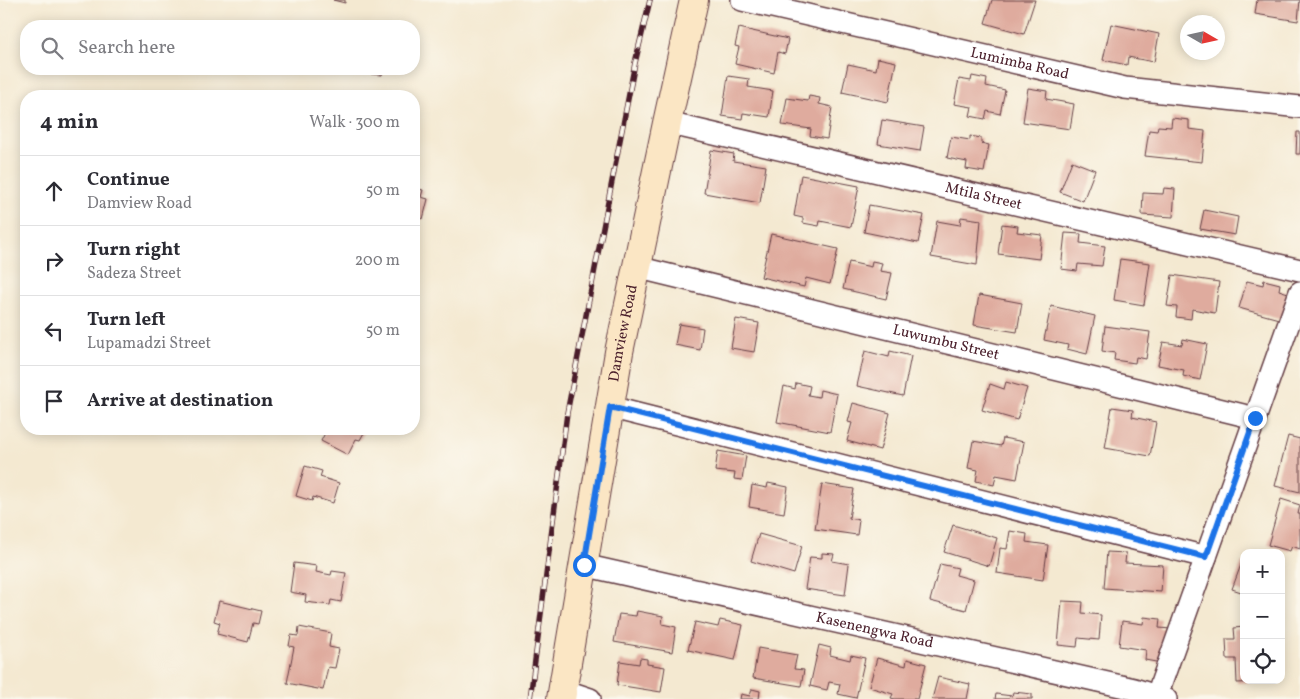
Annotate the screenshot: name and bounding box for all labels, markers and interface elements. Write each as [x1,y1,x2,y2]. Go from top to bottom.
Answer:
north arrow [1180,15,1225,60]
search box [20,20,420,75]
icon: search [38,34,66,62]
text: Search here [78,35,175,61]
street label: Lumimba Road [968,42,1071,85]
text: 4 min [40,108,99,137]
text: Walk · 300 m [309,112,400,134]
text: Continue [87,167,170,193]
icon: ahead [40,177,68,205]
street label: Mtila Street [943,177,1024,216]
text: 50 m [366,180,400,202]
text: Damview Road [87,193,192,215]
text: Turn right [87,237,180,263]
icon: right [40,247,68,275]
text: 200 m [355,250,400,272]
text: Sadeza Street [87,263,182,285]
street label: Damview Road [604,283,643,383]
text: Turn left [87,307,166,333]
icon: left [40,317,68,345]
text: 50 m [366,320,400,342]
street label: Luwumbu Street [891,320,1001,366]
text: Lupamadzi Street [87,333,211,355]
icon: arrive [40,387,68,415]
text: Arrive at destination [87,388,273,414]
route end [1244,407,1267,430]
map controls [1240,549,1285,684]
button: + [1240,549,1285,594]
route start [573,554,596,577]
button: − [1240,594,1285,639]
street label: Kasenengwa Road [814,607,936,654]
button: locate [1240,639,1285,684]

